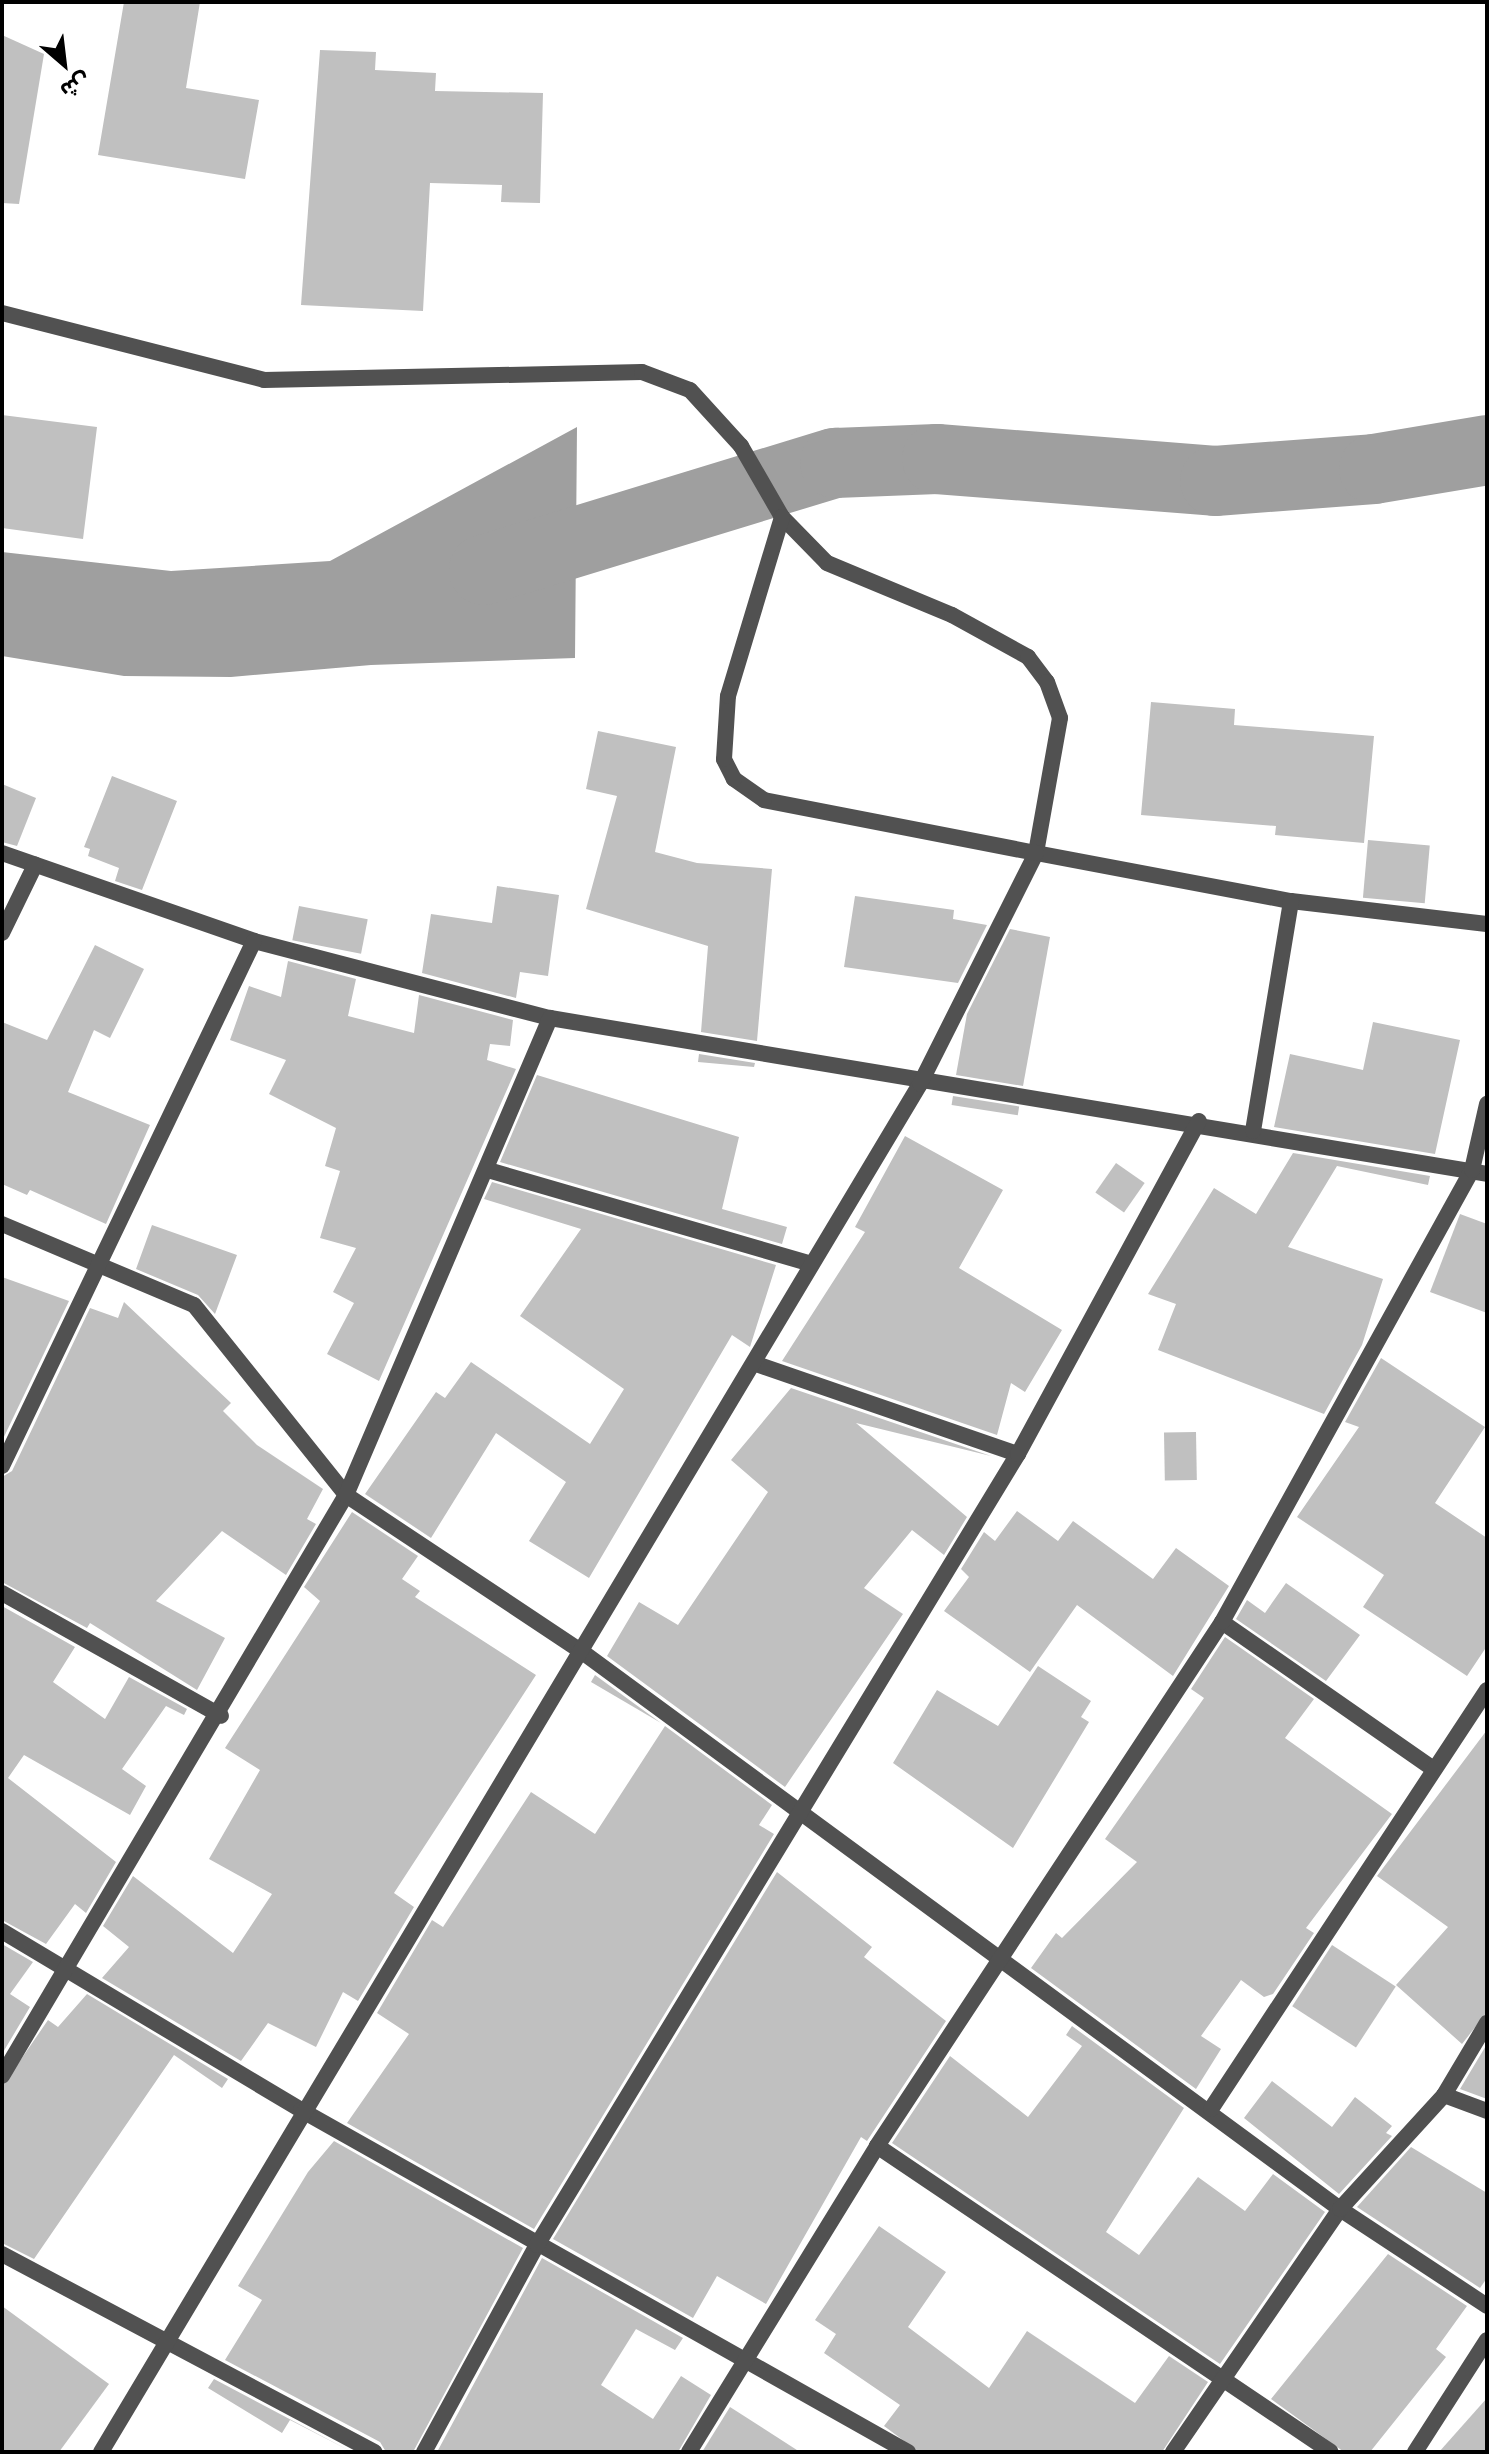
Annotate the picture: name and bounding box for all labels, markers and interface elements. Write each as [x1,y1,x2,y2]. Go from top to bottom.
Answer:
north arrow [24,24,104,104]
text: ش [56,68,95,104]

